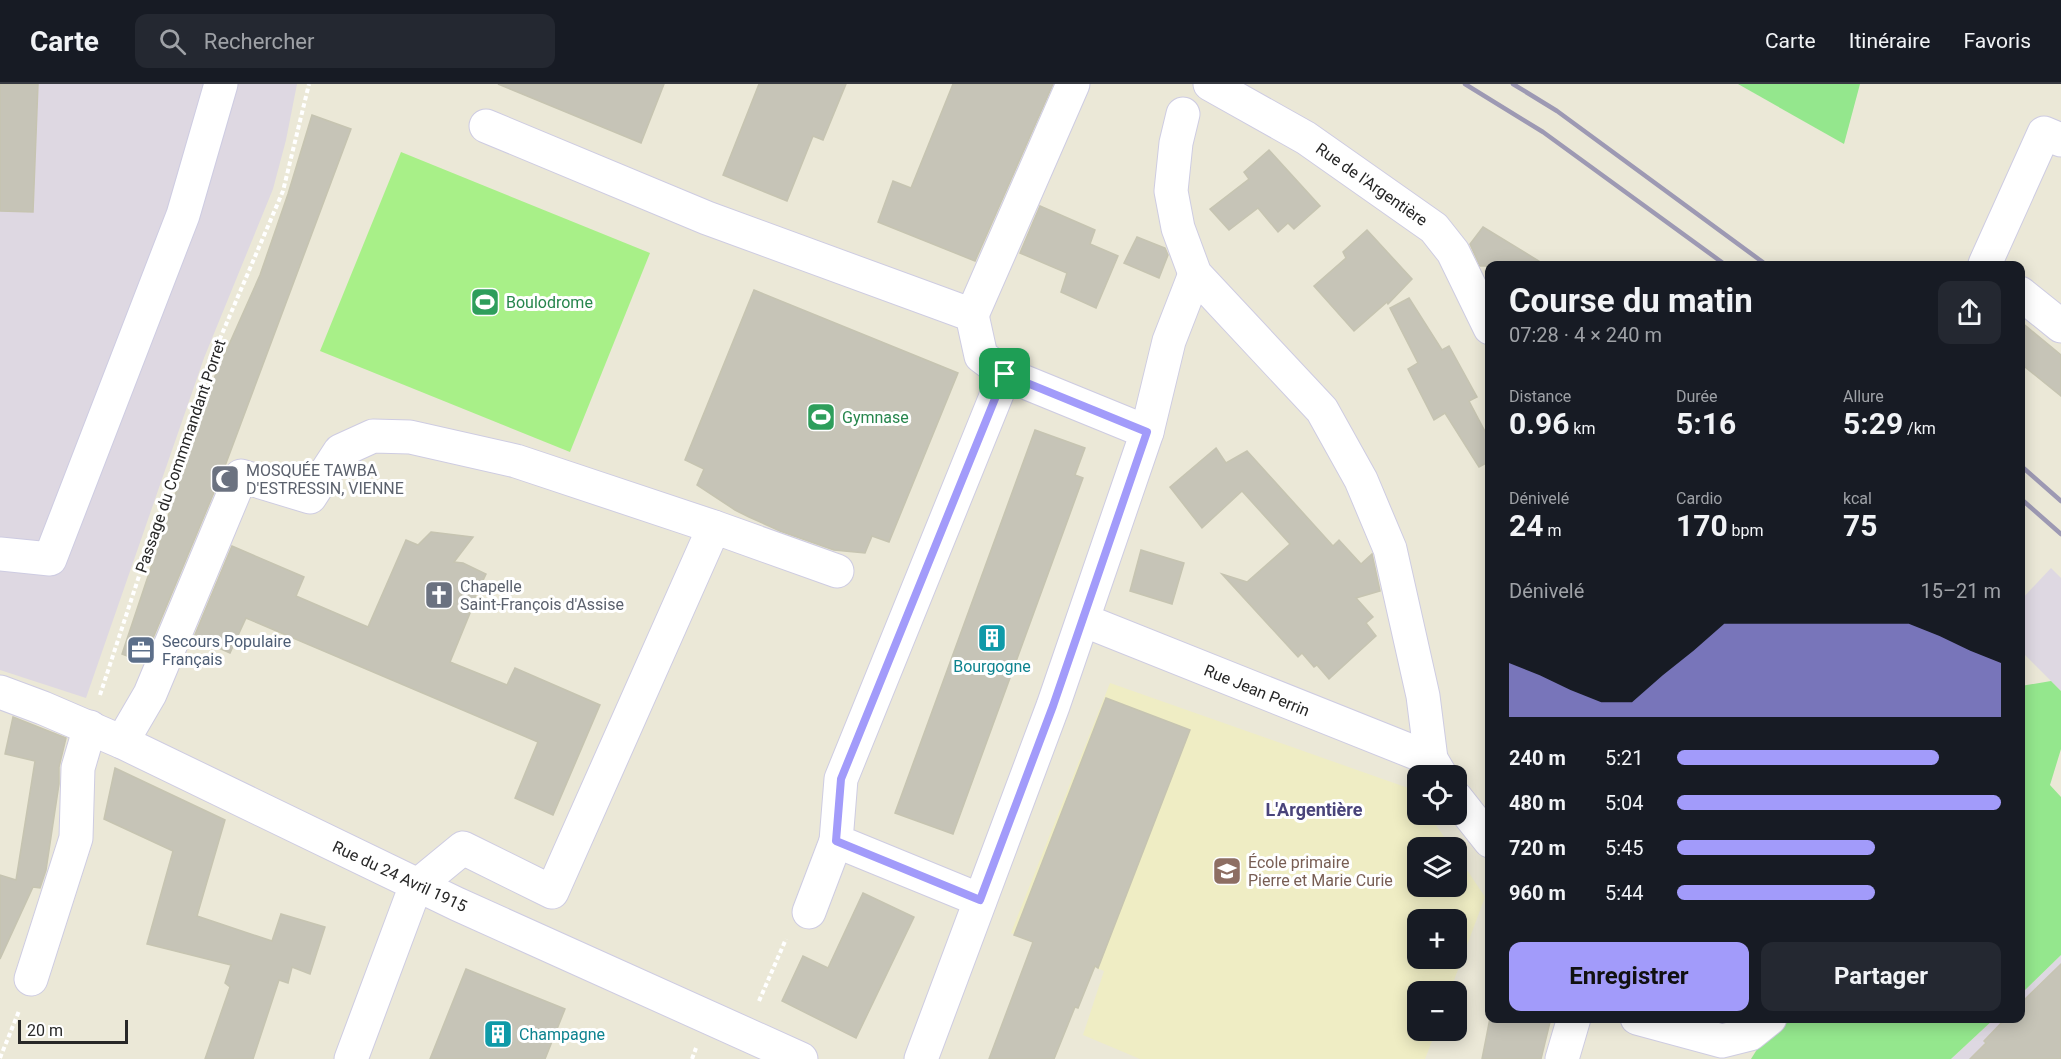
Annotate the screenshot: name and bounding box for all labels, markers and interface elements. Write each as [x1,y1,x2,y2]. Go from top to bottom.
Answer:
search box [135,14,555,68]
text: Carte [30,25,99,58]
icon: search [156,25,189,58]
text: Rechercher [204,29,314,54]
text: Carte [1765,29,1816,53]
text: Itinéraire [1849,29,1930,53]
text: Favoris [1963,29,2031,53]
street label: Rue de l'Argentière [1312,139,1431,230]
text: Course du matin [1509,281,1753,320]
button: share [1938,281,2001,344]
sports icon: Boulodrome [469,286,501,318]
place label: Boulodrome [506,293,593,312]
text: 07:28 · 4 × 240 m [1509,323,1662,347]
street label: Passage du Commmandant Porret [132,337,229,575]
pin [979,348,1030,399]
icon: arrive [988,357,1021,390]
text: Distance [1509,387,1571,406]
text: Durée [1676,387,1718,406]
text: Allure [1843,387,1884,406]
sports icon: Gymnase [805,401,837,433]
text: 0.96 [1509,406,1569,441]
text: 5:16 [1676,406,1736,441]
text: 5:29 [1843,406,1903,441]
place label: Gymnase [842,408,909,427]
text: km [1569,419,1595,438]
text: /km [1903,419,1936,438]
place label: MOSQUÉE TAWBA D'ESTRESSIN, VIENNE [246,461,404,498]
mosque icon: MOSQUÉE TAWBA D'ESTRESSIN, VIENNE [209,463,241,495]
text: Dénivelé [1509,489,1569,508]
text: Cardio [1676,489,1722,508]
text: kcal [1843,489,1872,508]
text: 24 [1509,508,1543,543]
text: 170 [1676,508,1728,543]
text: 75 [1843,508,1877,543]
text: m [1543,521,1561,540]
text: bpm [1728,521,1764,540]
place label: Chapelle Saint-François d'Assise [460,577,624,614]
church icon: Chapelle Saint-François d'Assise [423,579,455,611]
text: Dénivelé [1509,579,1584,603]
text: 15–21 m [1920,579,2001,603]
building icon: Bourgogne [976,622,1008,654]
place label: Secours Populaire Français [162,632,291,669]
office icon: Secours Populaire Français [125,634,157,666]
place label: Bourgogne [953,657,1031,676]
street label: Rue Jean Perrin [1201,661,1312,720]
text: 240 m [1509,746,1566,770]
text: 5:21 [1605,746,1644,770]
map controls [1407,765,1467,1041]
button: locate [1407,765,1467,825]
text: 480 m [1509,791,1566,815]
text: 5:04 [1605,791,1644,815]
district label: L'Argentière [1266,799,1363,820]
text: 720 m [1509,836,1566,860]
text: 5:45 [1605,836,1644,860]
street label: Rue du 24 Avril 1915 [330,837,470,916]
button: layers [1407,837,1467,897]
place label: École primaire Pierre et Marie Curie [1248,853,1393,890]
school or university icon: École primaire Pierre et Marie Curie [1211,855,1243,887]
text: 960 m [1509,881,1566,905]
text: 5:44 [1605,881,1644,905]
button: + [1407,909,1467,969]
button: Enregistrer [1509,942,1749,1011]
button: Partager [1761,942,2001,1011]
button: − [1407,981,1467,1041]
scale bar [18,1017,128,1044]
building icon: Champagne [482,1018,514,1050]
text: 20 m [27,1021,63,1040]
place label: Champagne [519,1025,605,1044]

